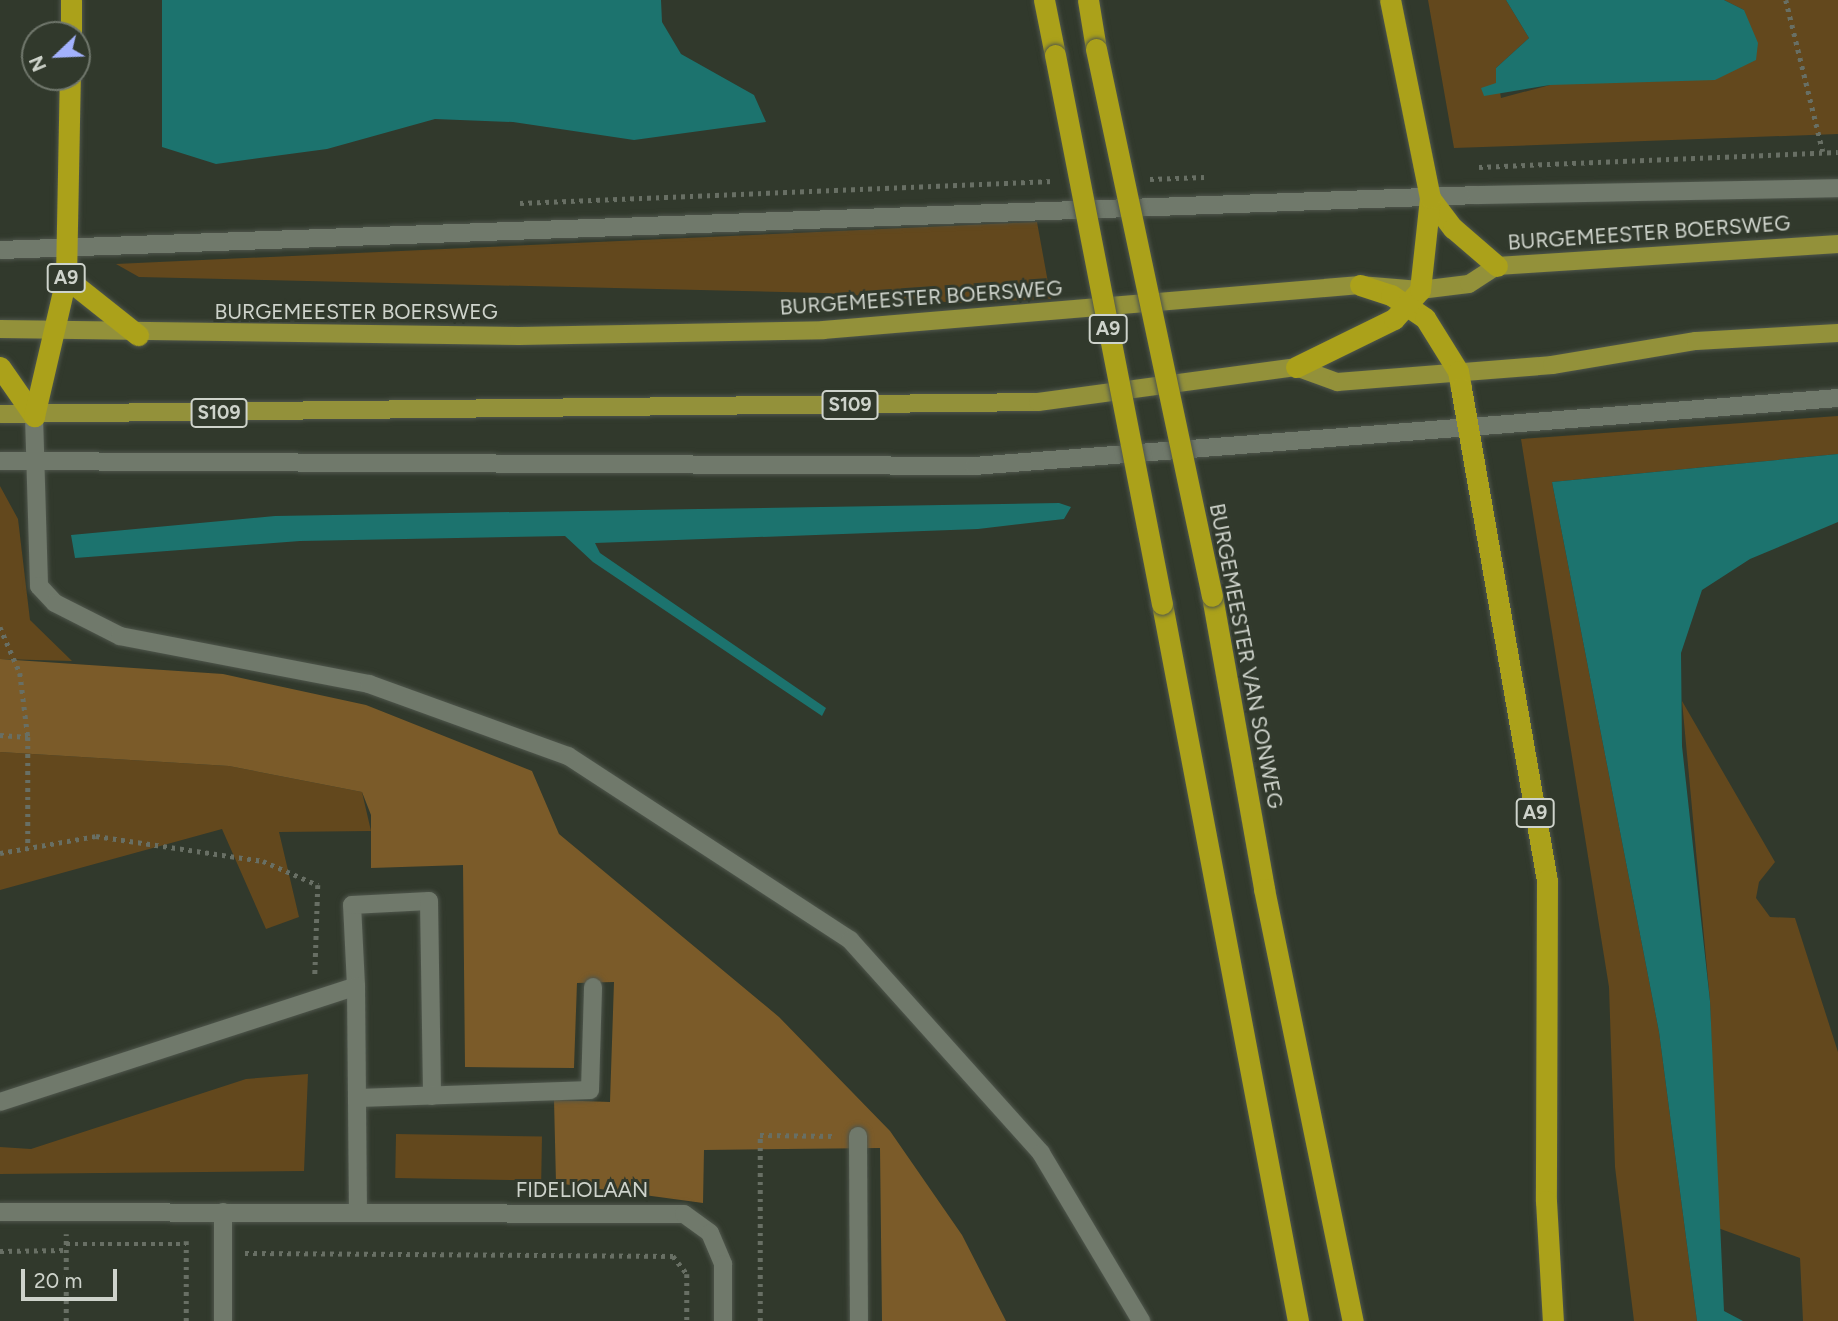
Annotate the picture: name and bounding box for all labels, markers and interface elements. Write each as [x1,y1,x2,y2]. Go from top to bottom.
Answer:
north arrow [21,21,91,91]
text: N [25,52,52,75]
street label: BURGEMEESTER BOERSWEG [1507,211,1791,255]
road number: A9 [45,262,87,294]
street label: BURGEMEESTER BOERSWEG [779,276,1063,320]
street label: BURGEMEESTER BOERSWEG [214,299,498,325]
road number: A9 [1087,314,1129,344]
road number: S109 [820,390,880,420]
road number: S109 [189,398,249,428]
street label: BURGEMEESTER VAN SONWEG [1204,501,1288,811]
road number: A9 [1514,798,1556,828]
street label: FIDELIOLAAN [516,1177,648,1203]
scale bar [24,1254,121,1298]
text: 20 m [34,1268,82,1293]

